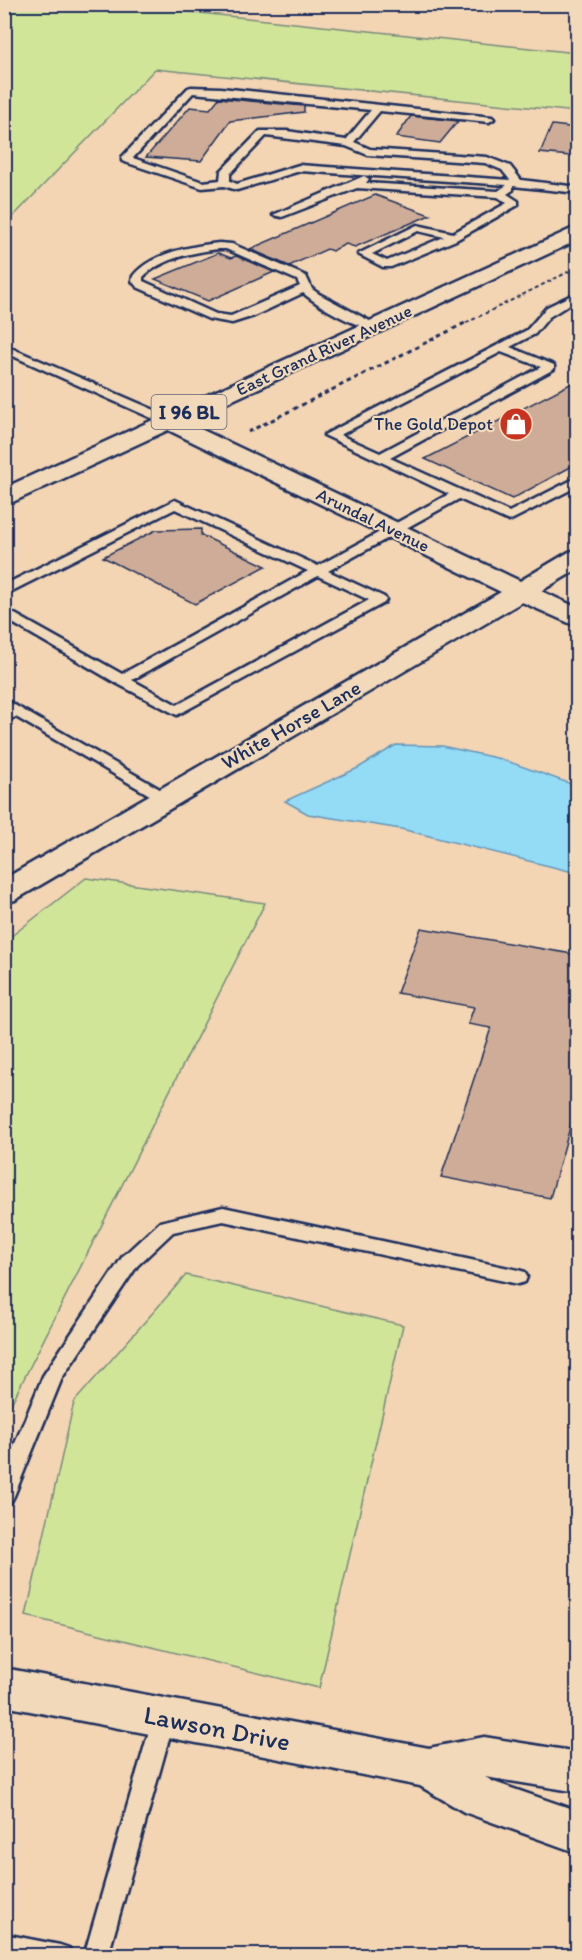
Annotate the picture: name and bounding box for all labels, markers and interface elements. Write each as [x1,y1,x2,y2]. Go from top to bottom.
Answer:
street label: East Grand River Avenue [233,300,415,400]
road number: I 96 BL [152,395,226,429]
shop icon: The Gold Depot [498,406,534,442]
place label: The Gold Depot [374,413,493,435]
street label: Arundal Avenue [313,483,433,557]
street label: White Horse Lane [216,674,365,775]
street label: Lawson Drive [141,1698,293,1758]

